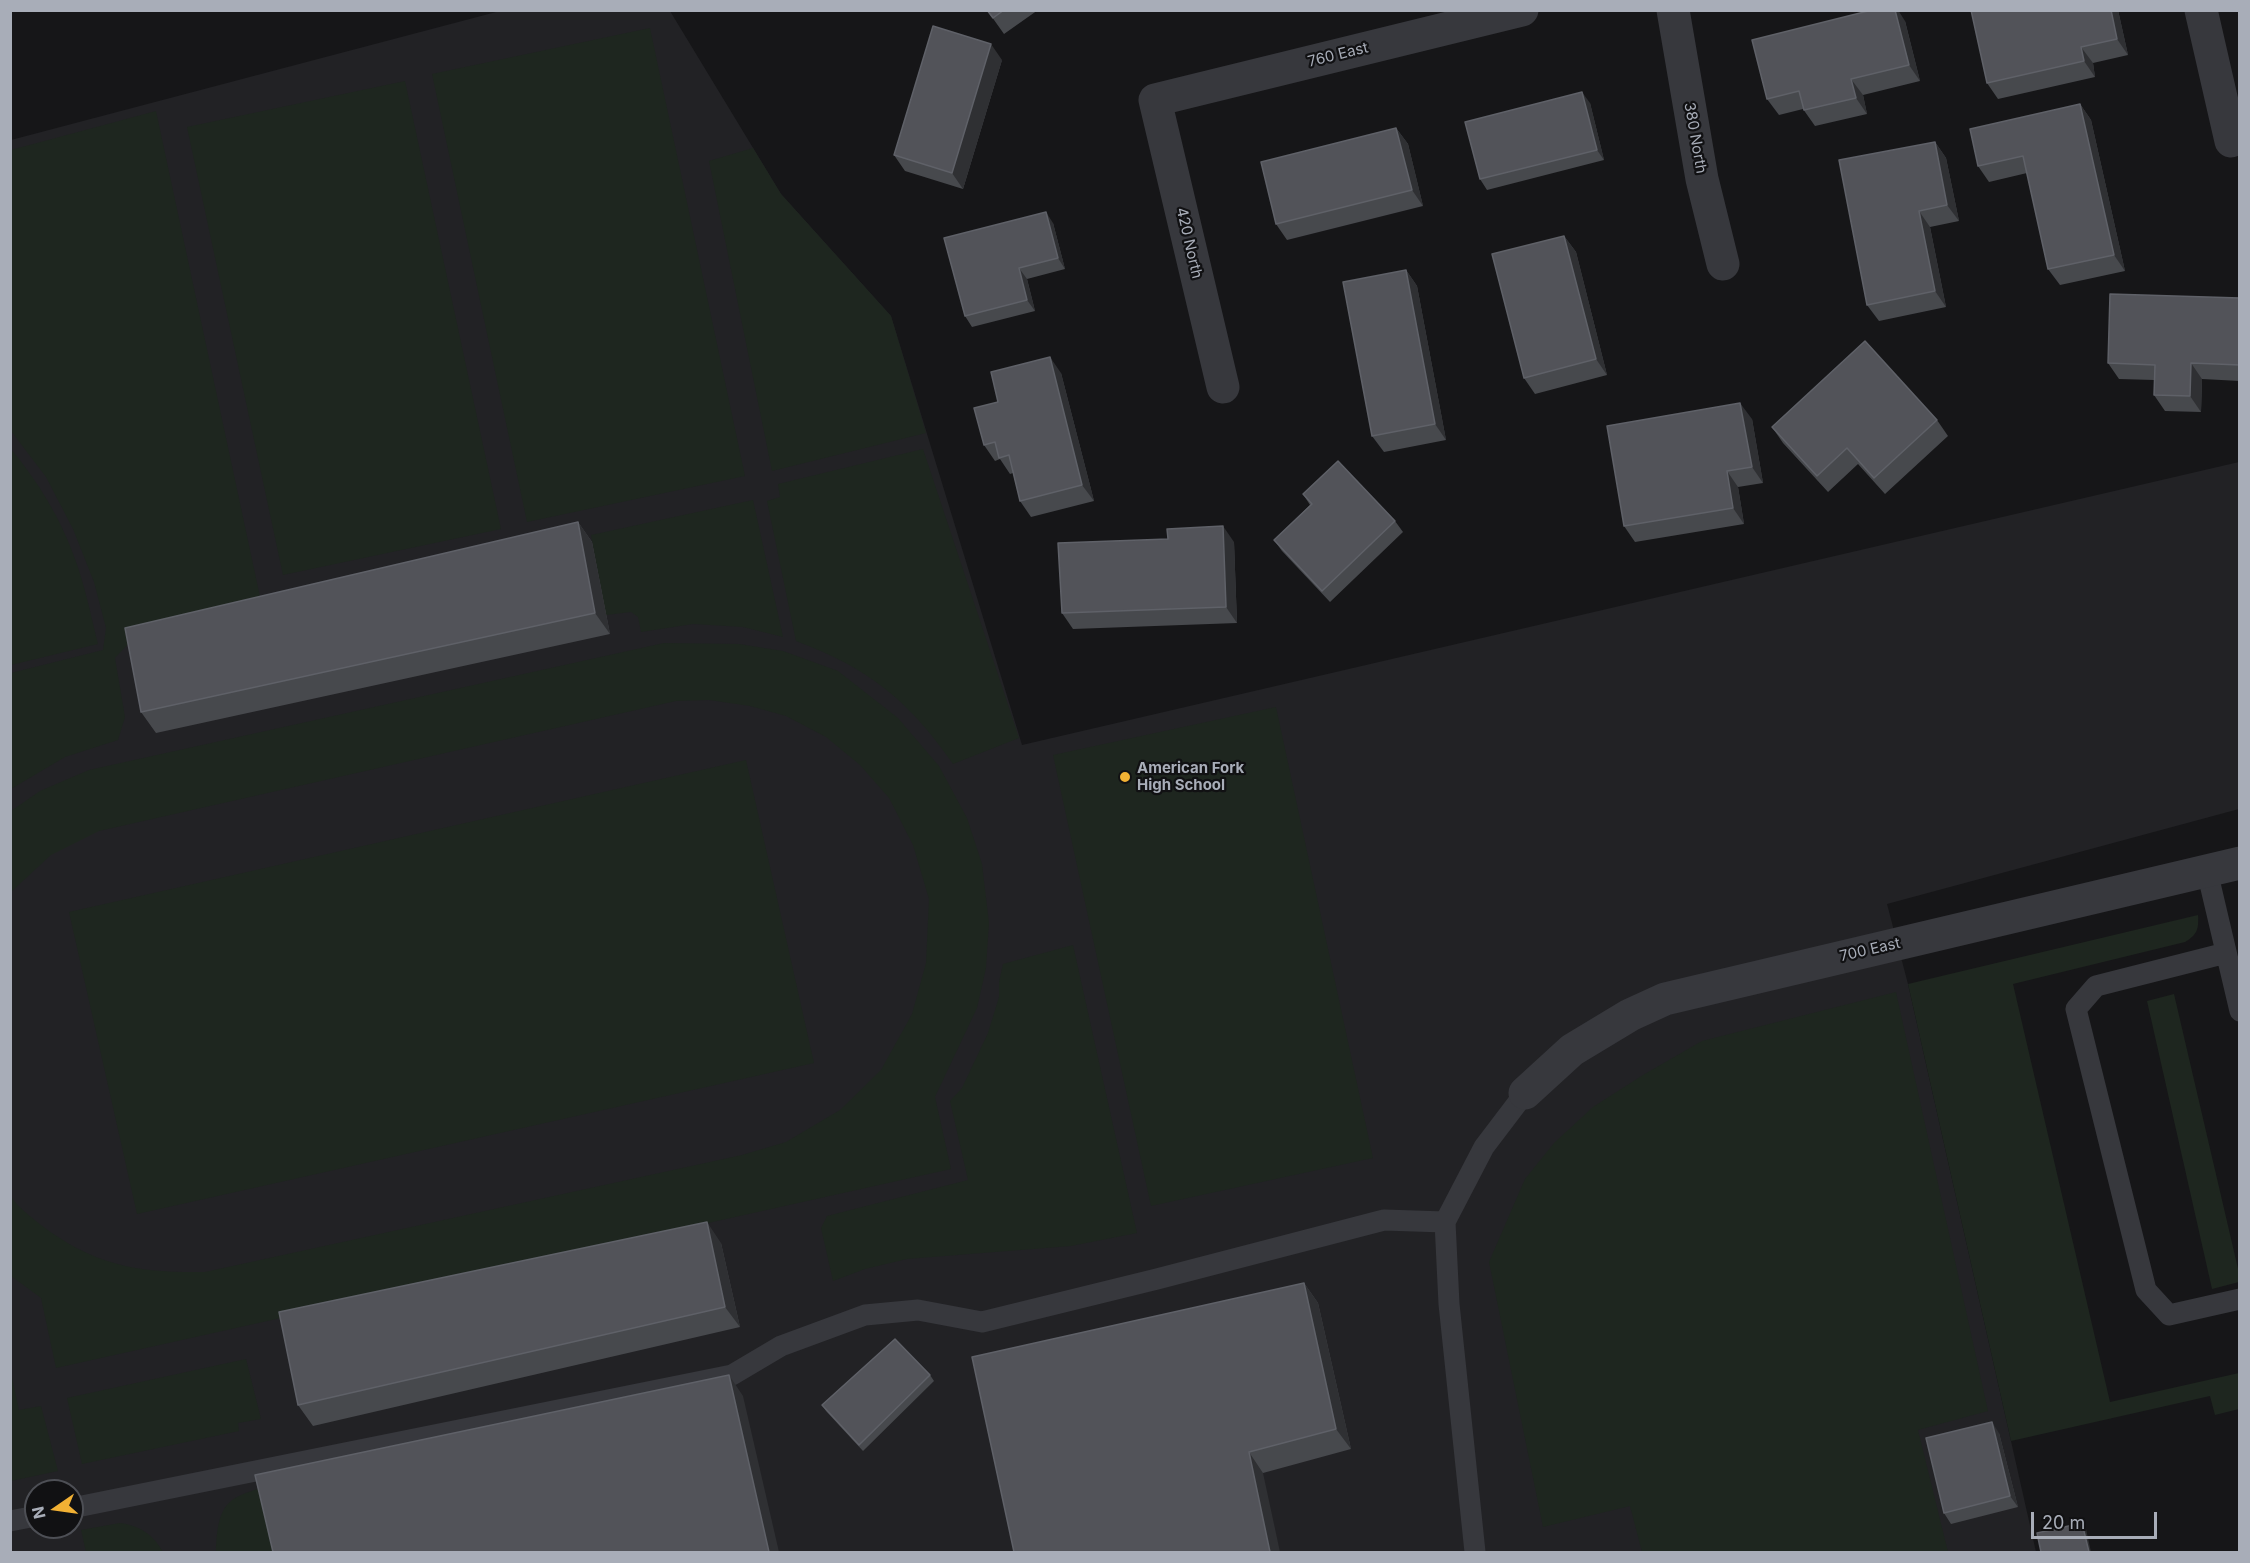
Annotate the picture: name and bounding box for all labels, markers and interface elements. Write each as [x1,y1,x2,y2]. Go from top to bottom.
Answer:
street label: 760 East [1306,39,1370,71]
street label: 380 North [1680,101,1710,175]
street label: 420 North [1172,206,1206,280]
place label: American Fork High School [1137,759,1244,794]
marker: American Fork High School [1118,770,1132,784]
street label: 700 East [1838,934,1902,966]
north arrow [24,1479,84,1539]
scale bar [2034,1500,2160,1538]
text: N [27,1504,50,1521]
text: 20 m [2042,1512,2085,1533]

